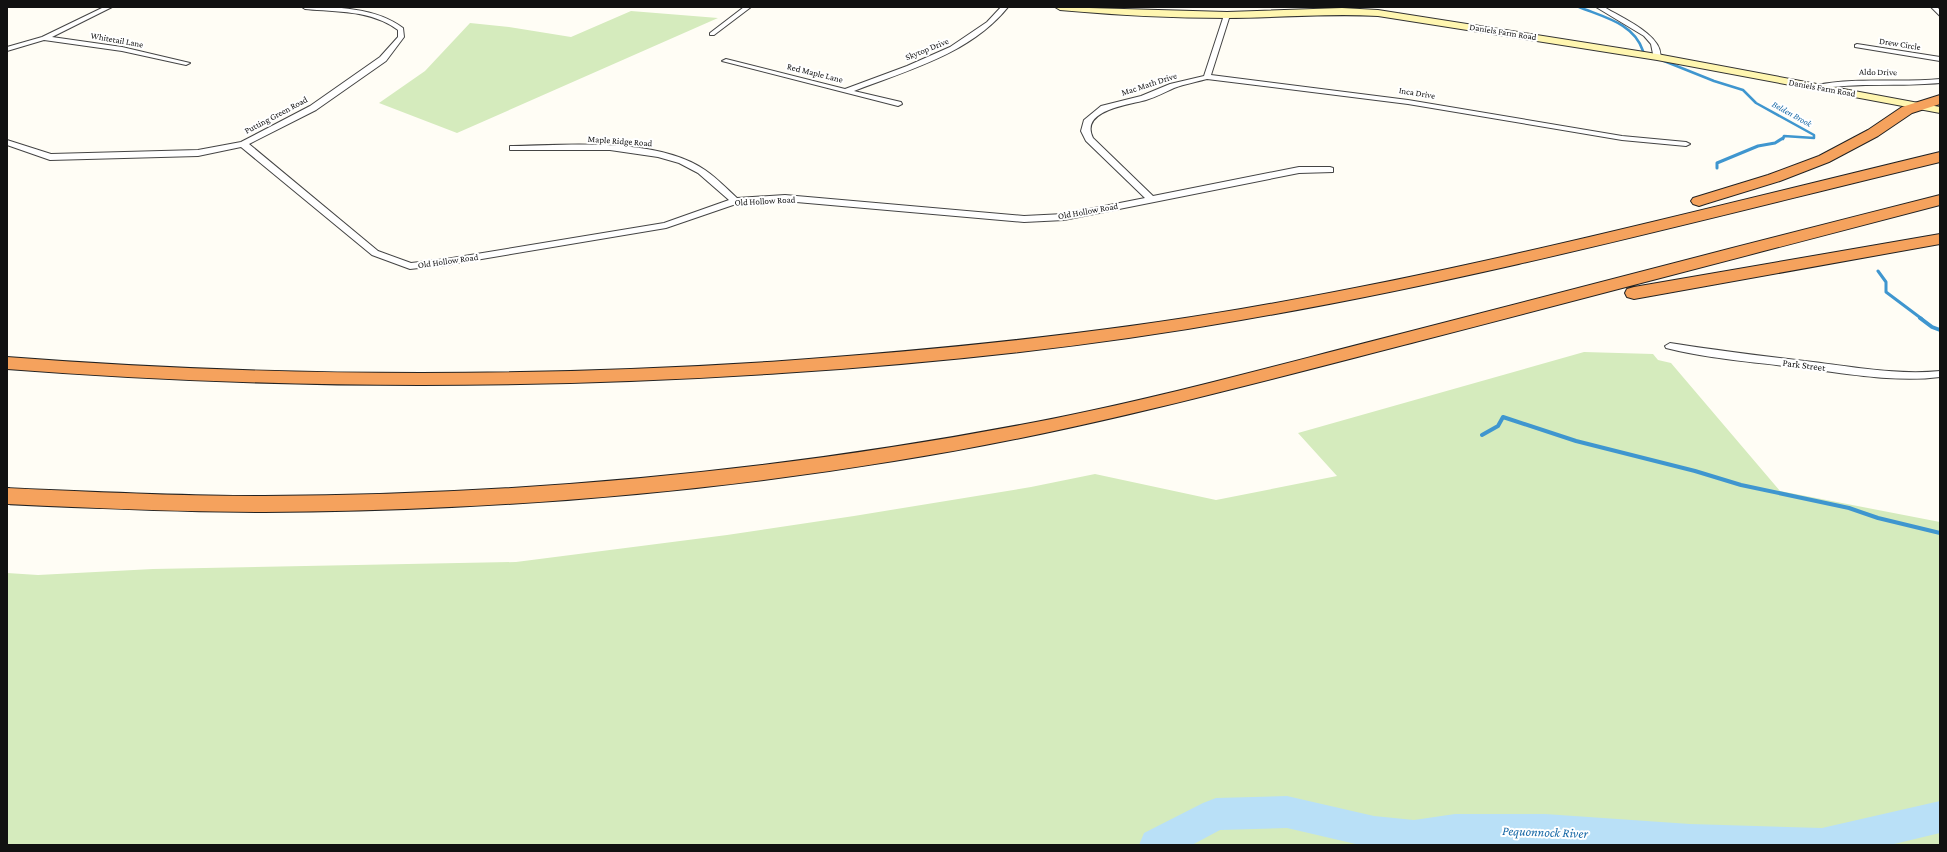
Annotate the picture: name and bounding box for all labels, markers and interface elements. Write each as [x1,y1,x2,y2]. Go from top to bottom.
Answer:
street label: Daniels Farm Road [1469,22,1537,42]
street label: Whitetail Lane [90,30,144,50]
street label: Skytop Drive [904,36,950,62]
street label: Drew Circle [1879,36,1922,52]
street label: Red Maple Lane [786,61,844,85]
street label: Aldo Drive [1859,67,1897,77]
street label: Mac Math Drive [1120,70,1178,98]
street label: Daniels Farm Road [1788,77,1856,99]
street label: Inca Drive [1398,85,1436,101]
street label: Putting Green Road [243,94,309,136]
water label: Belden Brook [1770,99,1815,130]
street label: Maple Ridge Road [587,134,653,148]
street label: Old Hollow Road [734,194,796,208]
street label: Old Hollow Road [1057,201,1119,221]
street label: Old Hollow Road [417,252,479,270]
street label: Park Street [1782,357,1827,373]
water label: Pequonnock River [1502,823,1589,841]

